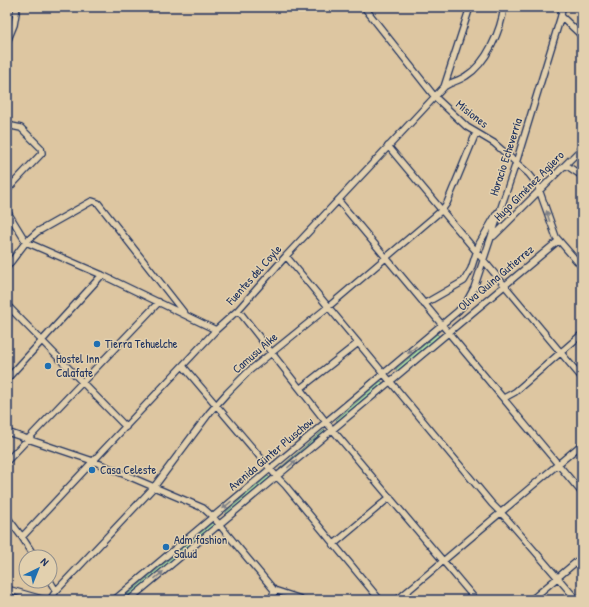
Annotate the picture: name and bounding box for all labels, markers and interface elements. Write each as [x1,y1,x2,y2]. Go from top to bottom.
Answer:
street label: Misiones [453,96,492,132]
street label: Horacio Echeverría [485,116,526,198]
street label: Hugo Giménez Agüero [490,147,568,225]
one-way arrow [545,209,551,221]
street label: Fuentes del Coyle [221,241,285,309]
street label: Oliva Quina Gutierrez [454,241,537,314]
street label: Camusu Aike [228,328,281,377]
place label: Tierra Tehuelche [105,335,178,352]
marker: Tierra Tehuelche [92,339,102,349]
one-way arrow [407,345,418,354]
place label: Hostel Inn Calafate [56,350,100,381]
marker: Hostel Inn Calafate [43,361,53,371]
street label: Avenida Günter Pluschow [224,413,317,494]
one-way arrow [287,460,298,469]
place label: Casa Celeste [100,461,156,478]
marker: Casa Celeste [87,465,97,475]
one-way arrow [221,501,232,510]
place label: Adm fashion Salud [174,531,227,562]
marker: Adm fashion Salud [161,542,171,552]
north arrow [18,549,58,589]
text: N [38,555,52,569]
one-way arrow [154,570,165,579]

